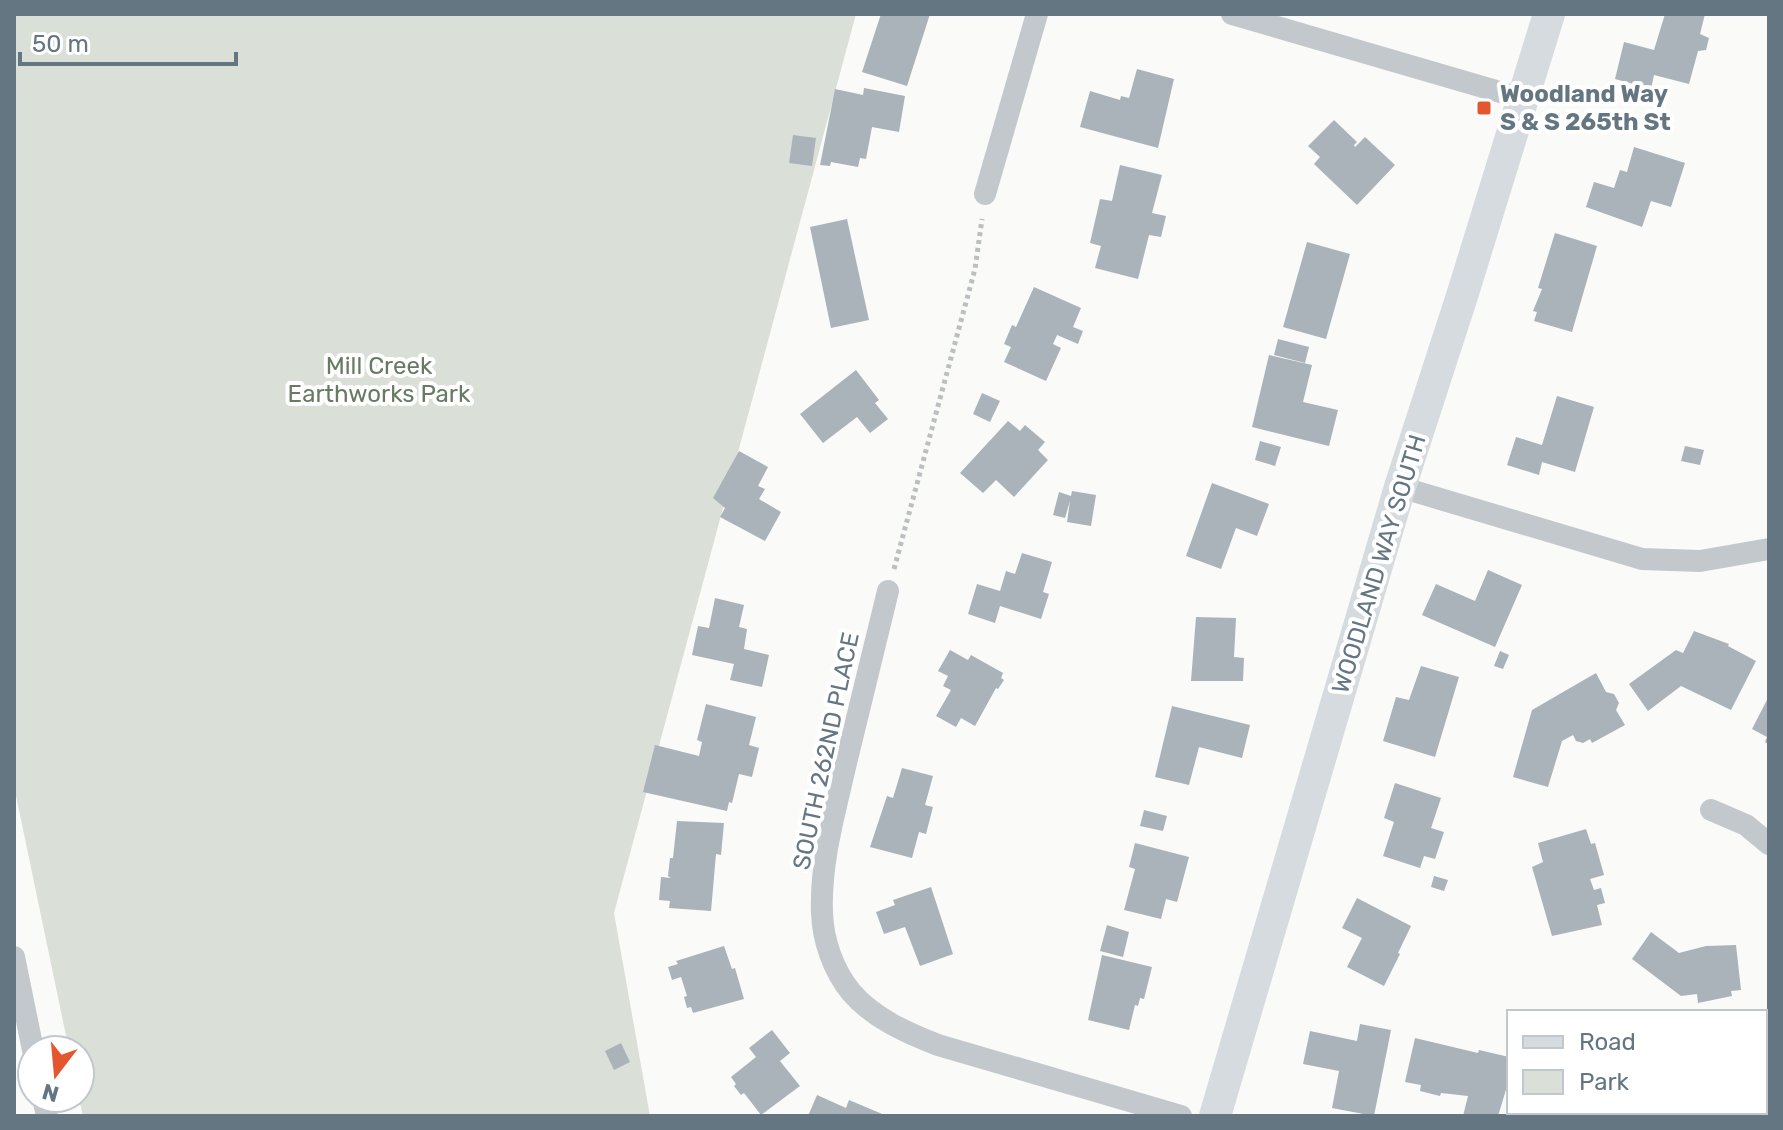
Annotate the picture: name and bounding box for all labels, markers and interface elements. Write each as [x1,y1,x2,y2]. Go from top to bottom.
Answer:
scale bar [20,16,236,66]
text: 50 m [32,30,89,58]
place label: Woodland Way S & S 265th St [1500,80,1671,136]
marker: Woodland Way S & S 265th St [1475,99,1493,117]
park label: Mill Creek Earthworks Park [288,352,471,408]
street label: WOODLAND WAY SOUTH [1326,431,1432,697]
street label: SOUTH 262ND PLACE [787,630,865,872]
legend [1507,1010,1767,1114]
text: Road [1579,1028,1636,1056]
north arrow [16,1034,96,1114]
text: Park [1579,1068,1630,1096]
text: N [39,1078,62,1108]

